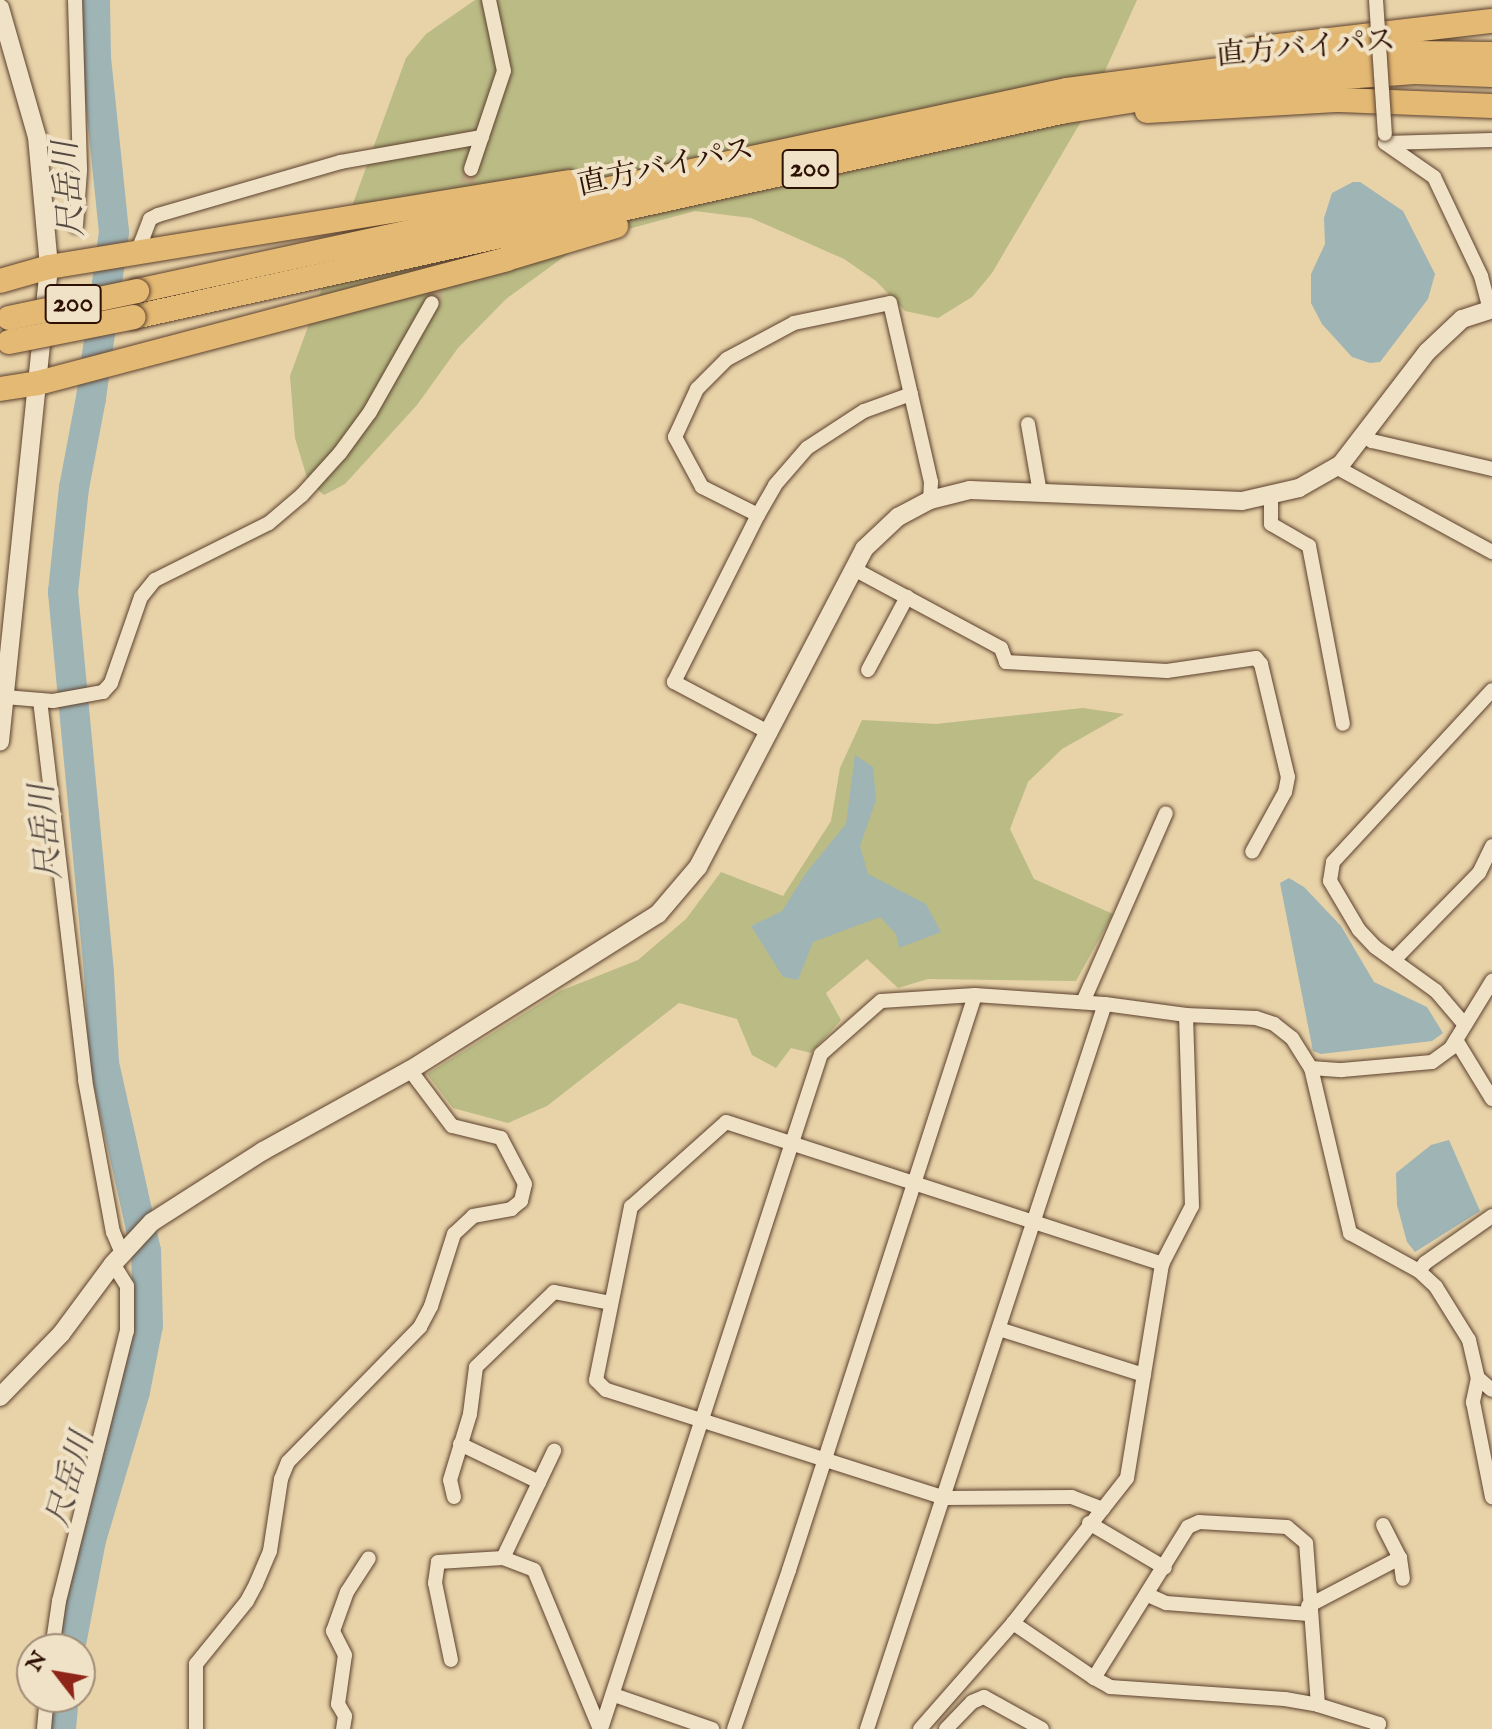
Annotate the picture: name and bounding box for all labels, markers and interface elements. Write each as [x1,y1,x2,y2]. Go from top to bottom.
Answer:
street label: 直方バイパス [1215,23,1397,75]
street label: 直方バイパス [574,132,758,204]
water label: 尺岳川 [48,140,94,238]
road number: 200 [780,145,840,193]
road number: 200 [43,280,103,328]
water label: 尺岳川 [25,783,71,881]
water label: 尺岳川 [40,1429,104,1531]
north arrow [16,1633,96,1713]
text: N [20,1646,54,1677]

